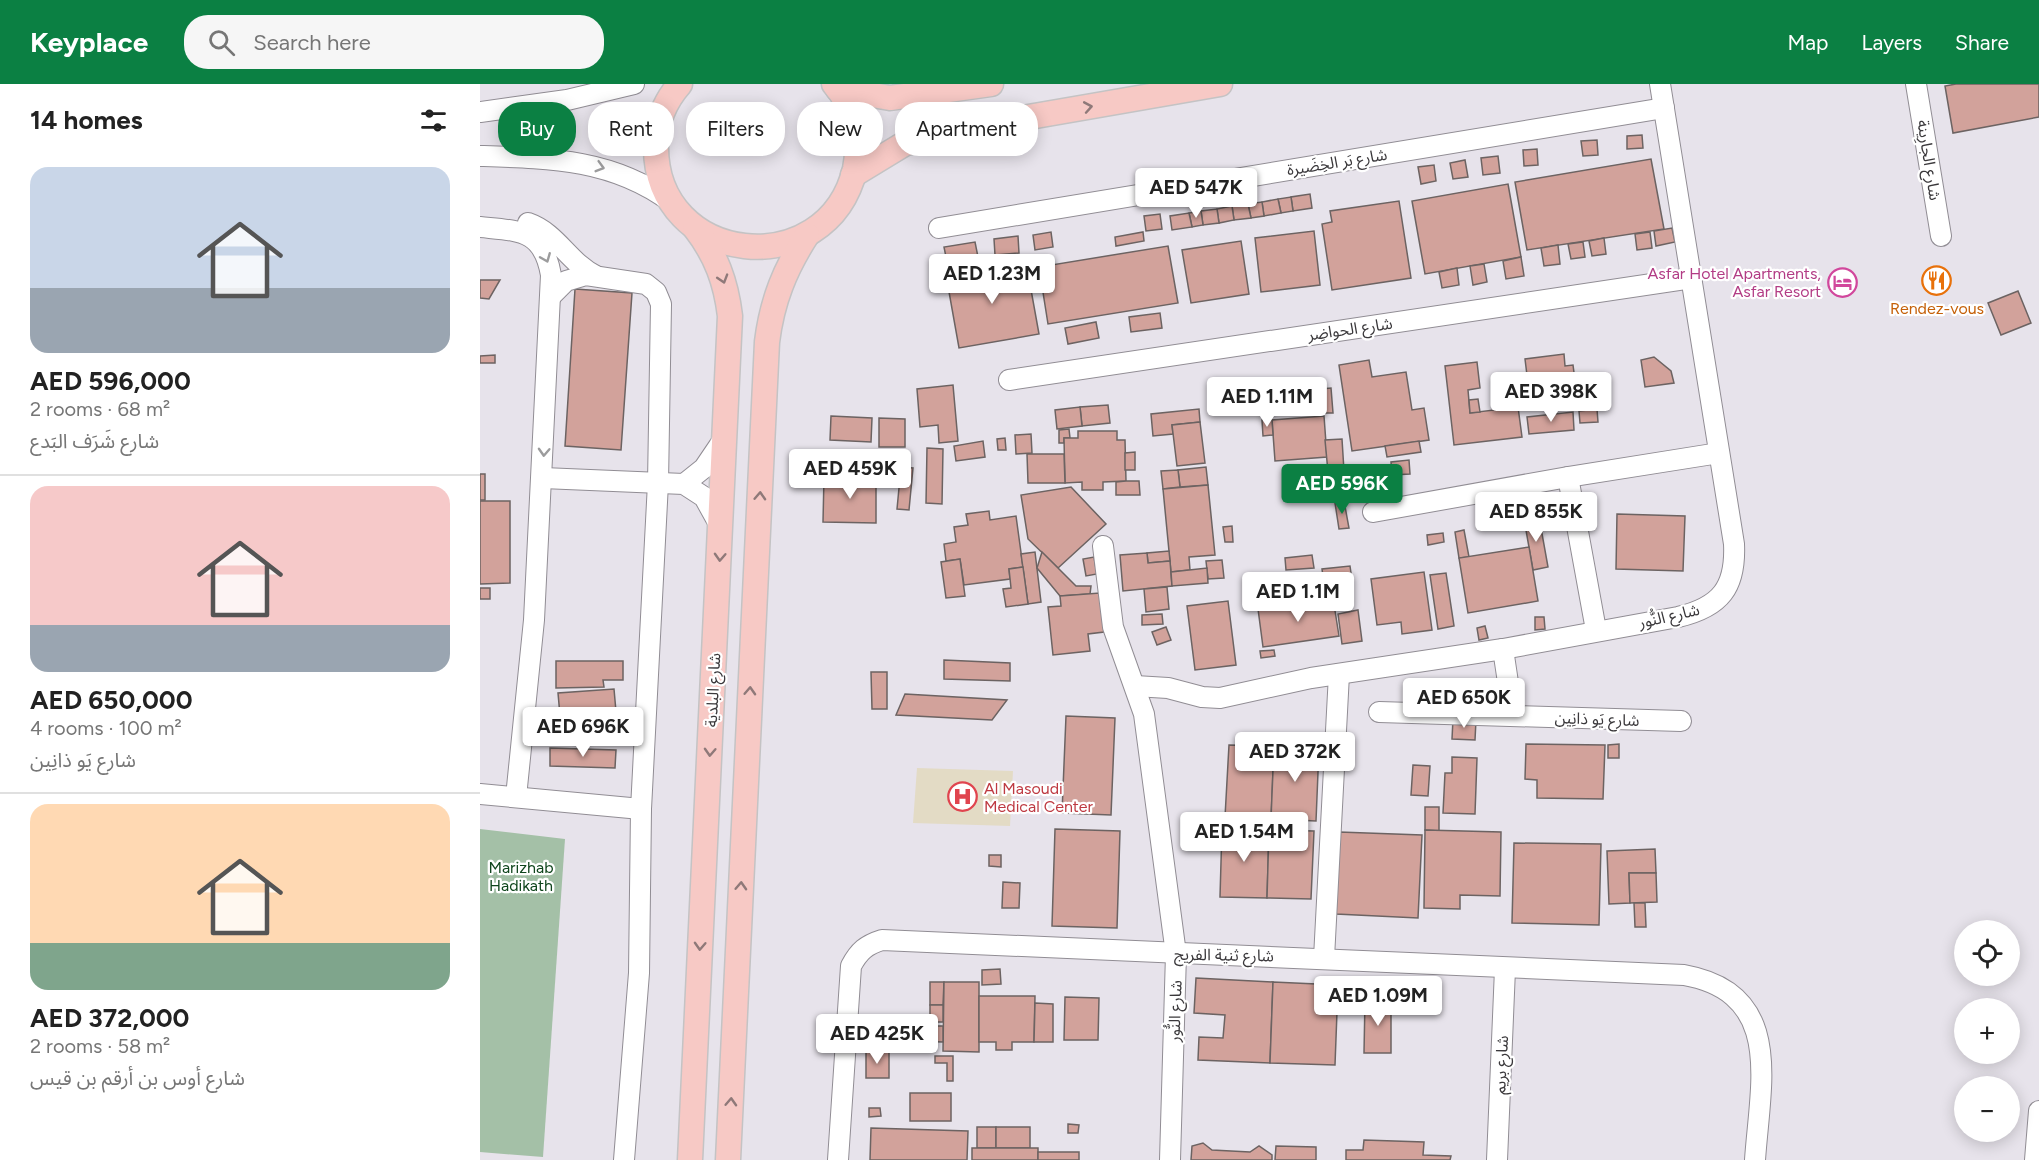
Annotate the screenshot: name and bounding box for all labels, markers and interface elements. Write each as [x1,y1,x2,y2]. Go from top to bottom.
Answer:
search box [184,15,604,69]
text: Keyplace [30,25,148,59]
icon: search [205,26,238,59]
text: Search here [253,29,371,56]
text: Map [1788,30,1828,55]
text: Layers [1861,30,1922,55]
text: Share [1955,30,2009,55]
one-way arrow [1083,101,1093,114]
chip: Buy [498,102,576,156]
chip: Rent [588,102,674,156]
chip: Filters [686,102,785,156]
chip: New [797,102,883,156]
chip: Apartment [895,102,1038,156]
text: 14 homes [30,104,143,136]
icon: filters [417,104,450,137]
street label: شارع الجارِينة [1910,118,1945,202]
street label: شارع بَر الخِضَيرة [1286,145,1389,182]
one-way arrow [595,160,605,172]
pin: AED 547K [1134,168,1258,219]
text: AED 547K [1149,175,1243,199]
icon: home [186,206,294,314]
one-way arrow [539,251,551,262]
pin: AED 1.23M [923,254,1061,305]
text: AED 1.23M [943,261,1041,285]
place label: Asfar Hotel Apartments, Asfar Resort [1648,264,1821,301]
restaurant icon: Rendez-vous [1921,264,1953,296]
hotel icon: Asfar Hotel Apartments, Asfar Resort [1826,266,1858,298]
one-way arrow [716,273,728,284]
place label: Rendez-vous [1890,299,1984,318]
street label: شارع الحواضِر [1305,314,1394,347]
text: AED 596,000 [30,365,191,397]
pin: AED 398K [1489,372,1613,423]
pin: AED 1.11M [1198,377,1336,428]
text: AED 398K [1504,379,1598,403]
text: AED 1.11M [1221,384,1313,408]
text: 2 rooms · 68 m² [30,397,170,421]
text: شارع شَرَف البَدع [30,429,159,453]
one-way arrow [538,447,551,456]
pin: AED 459K [788,449,912,500]
text: AED 459K [803,456,897,480]
pin: AED 596K [1280,464,1404,515]
text: AED 596K [1296,471,1388,495]
one-way arrow [754,492,767,501]
pin: AED 855K [1474,492,1598,543]
text: AED 855K [1489,499,1583,523]
icon: home [186,525,294,633]
one-way arrow [713,552,726,561]
pin: AED 1.1M [1236,572,1360,623]
text: AED 1.1M [1256,579,1340,603]
street label: شارع النُّور [1635,598,1702,635]
street label: شارع البلدية [702,652,727,728]
pin: AED 650K [1402,678,1526,729]
text: AED 650,000 [30,684,193,716]
text: AED 650K [1417,685,1511,709]
one-way arrow [744,687,757,696]
pin: AED 696K [521,707,645,758]
street label: شارع يَو ذانِين [1554,708,1640,733]
text: AED 696K [537,714,629,738]
text: 4 rooms · 100 m² [30,716,182,740]
pin: AED 372K [1233,732,1357,783]
text: AED 372K [1249,739,1341,763]
one-way arrow [703,747,716,756]
text: شارع يَو ذانِين [30,748,136,772]
place label: Al Masoudi Medical Center [984,779,1094,816]
hospital icon: Al Masoudi Medical Center [947,781,979,813]
pin: AED 1.54M [1175,812,1313,863]
text: AED 1.54M [1194,819,1294,843]
icon: home [186,843,294,951]
park label: Marizhab Hadikath [488,858,554,895]
one-way arrow [735,881,748,890]
map controls [1954,920,2020,1142]
button: locate [1954,920,2020,986]
one-way arrow [694,942,707,951]
street label: شارع ثنية الفريج [1174,945,1274,968]
pin: AED 1.09M [1309,976,1447,1027]
street label: شارع النُّور [1163,980,1189,1043]
text: AED 1.09M [1328,983,1428,1007]
button: + [1954,998,2020,1064]
text: AED 372,000 [30,1002,189,1034]
pin: AED 425K [815,1014,939,1065]
text: AED 425K [830,1021,924,1045]
text: 2 rooms · 58 m² [30,1034,170,1058]
street label: شارع بريم [1490,1035,1515,1095]
text: شارع أوس بن أرقم بن قيس [30,1066,245,1090]
button: − [1954,1076,2020,1142]
one-way arrow [724,1097,737,1106]

